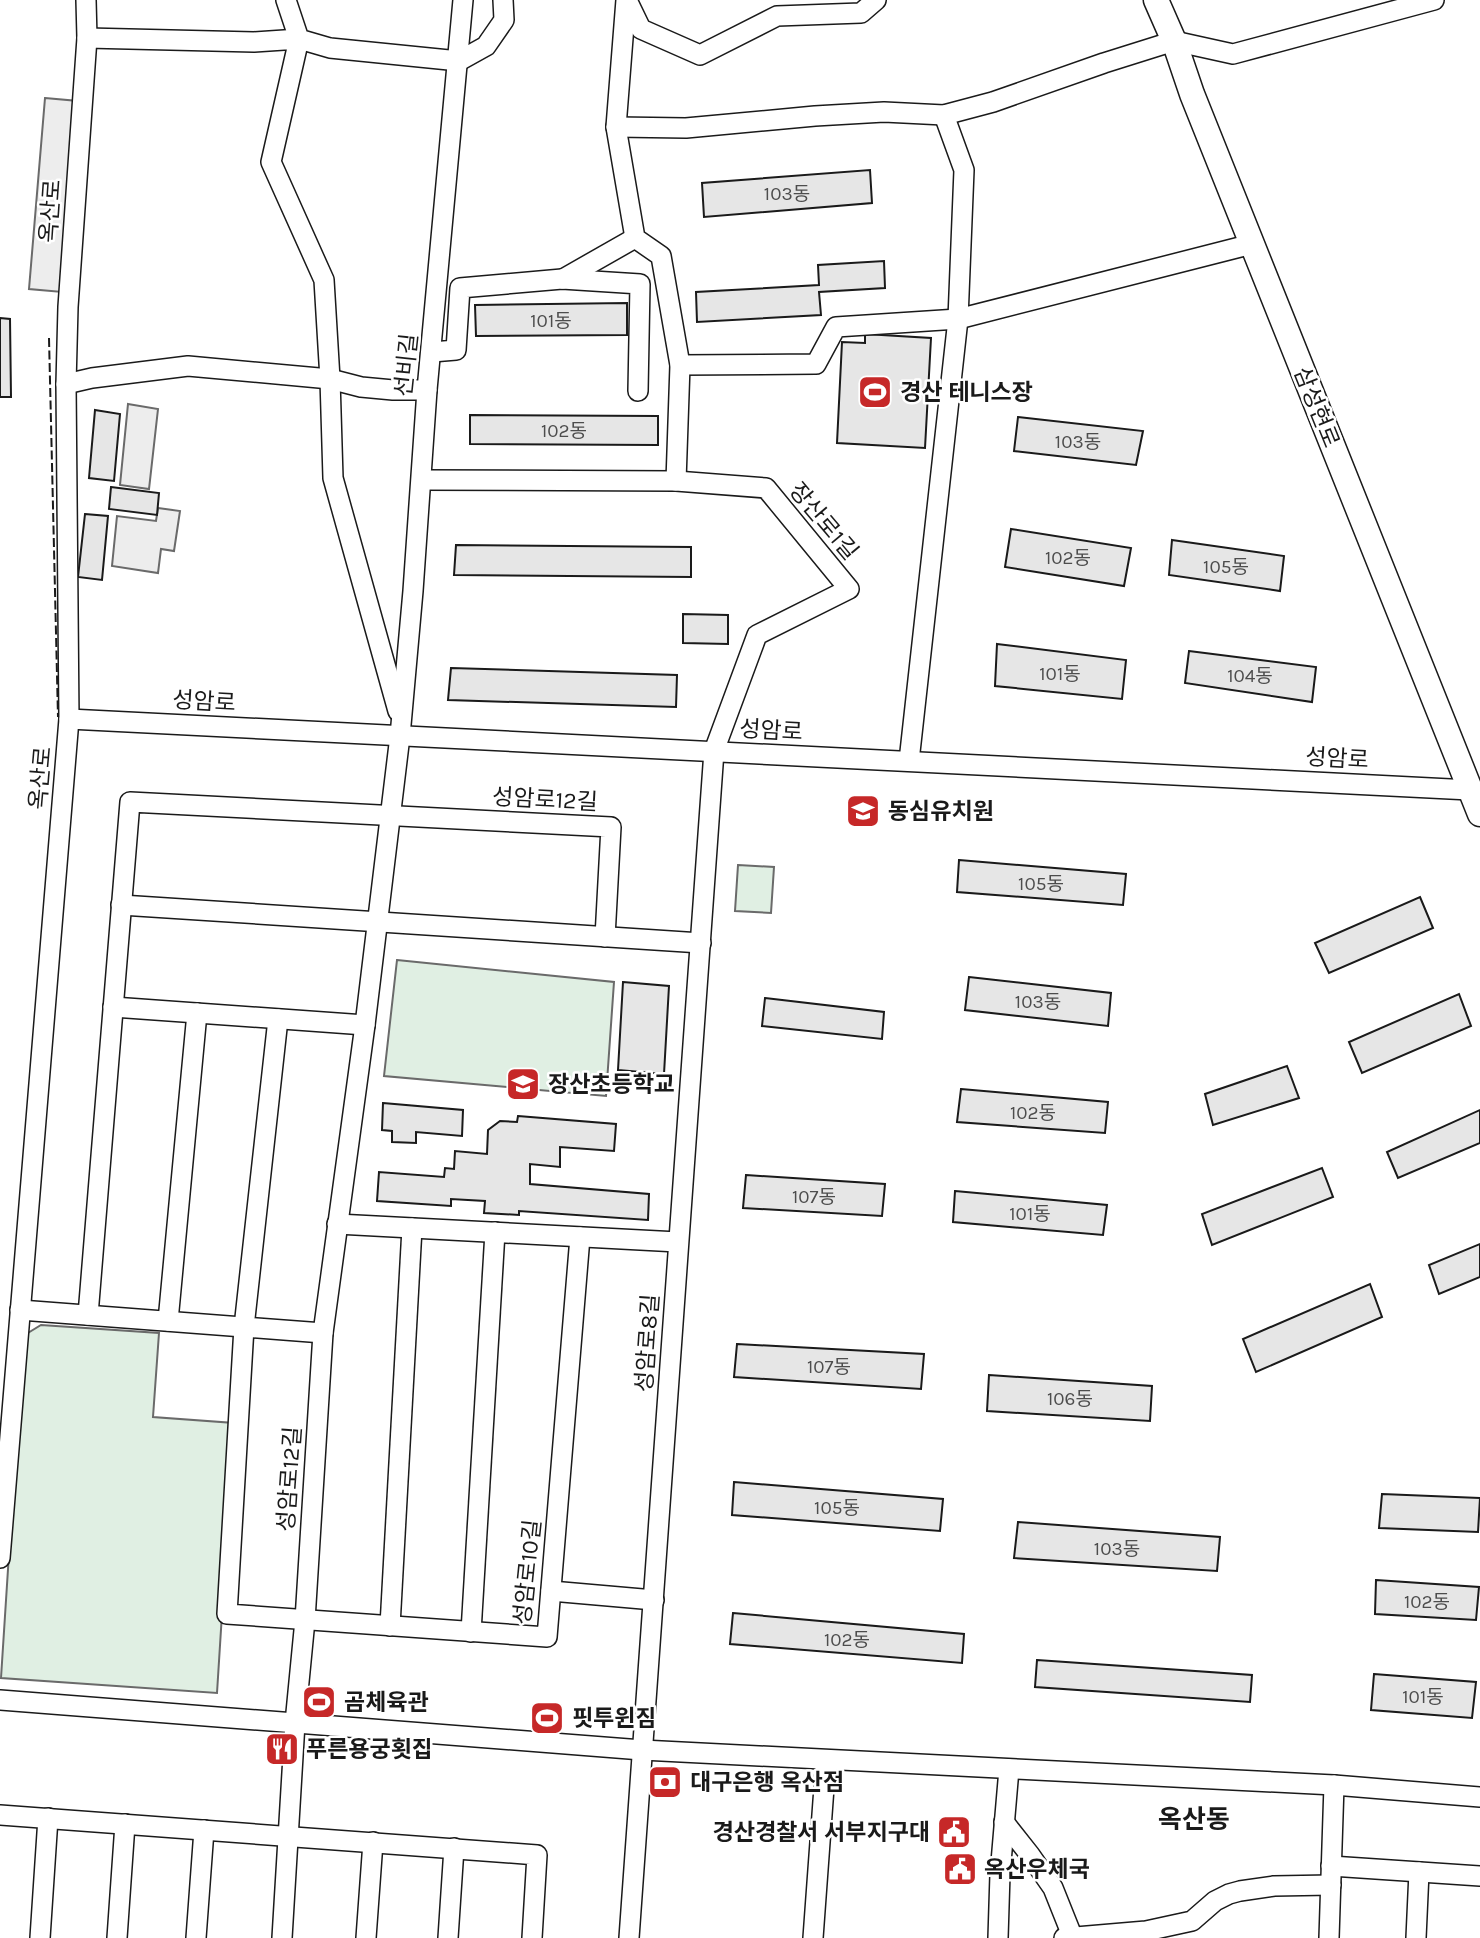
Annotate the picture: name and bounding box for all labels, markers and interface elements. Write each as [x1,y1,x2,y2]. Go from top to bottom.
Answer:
street label: 옥산로 [35,178,66,244]
house number: 103동 [764,183,810,205]
house number: 101동 [530,310,572,332]
street label: 선비길 [390,332,423,398]
street label: 삼성현로 [1288,363,1345,451]
sports icon: 경산 테니스장 [856,373,894,411]
place label: 경산 테니스장 [900,379,1033,406]
house number: 102동 [541,420,587,442]
house number: 103동 [1055,431,1101,453]
street label: 장산로1길 [784,477,864,565]
house number: 102동 [1045,547,1091,569]
house number: 105동 [1203,556,1249,578]
house number: 101동 [1039,663,1081,685]
house number: 104동 [1227,665,1273,687]
street label: 성암로 [172,686,236,717]
street label: 성암로 [739,715,803,746]
street label: 성암로 [1305,743,1369,774]
street label: 옥산로 [24,745,57,811]
street label: 성암로12길 [492,783,598,816]
school or university icon: 동심유치원 [844,792,882,830]
place label: 동심유치원 [888,798,994,825]
house number: 105동 [1018,873,1064,895]
house number: 103동 [1015,991,1061,1013]
school or university icon: 장산초등학교 [504,1065,542,1103]
place label: 장산초등학교 [548,1071,675,1098]
house number: 102동 [1010,1102,1056,1124]
house number: 107동 [792,1186,836,1208]
house number: 101동 [1009,1203,1051,1225]
street label: 성암로8길 [631,1293,664,1393]
house number: 107동 [807,1356,851,1378]
house number: 106동 [1047,1388,1093,1410]
street label: 성암로12길 [272,1425,307,1533]
house number: 105동 [814,1497,860,1519]
street label: 성암로10길 [509,1518,546,1626]
house number: 103동 [1094,1538,1140,1560]
house number: 102동 [1404,1591,1450,1613]
house number: 102동 [824,1629,870,1651]
sports icon: 곰체육관 [300,1683,338,1721]
house number: 101동 [1402,1686,1444,1708]
place label: 곰체육관 [344,1689,429,1716]
sports icon: 핏투윈짐 [528,1699,566,1737]
place label: 핏투윈짐 [572,1705,657,1732]
restaurant icon: 푸른용궁횟집 [263,1730,301,1768]
place label: 푸른용궁횟집 [306,1736,433,1763]
bank icon: 대구은행 옥산점 [646,1763,684,1801]
place label: 대구은행 옥산점 [690,1769,844,1796]
district label: 옥산동 [1158,1804,1230,1835]
public building icon: 경산경찰서 서부지구대 [935,1813,973,1851]
place label: 경산경찰서 서부지구대 [713,1819,930,1846]
public building icon: 옥산우체국 [941,1850,979,1888]
place label: 옥산우체국 [984,1856,1090,1883]

